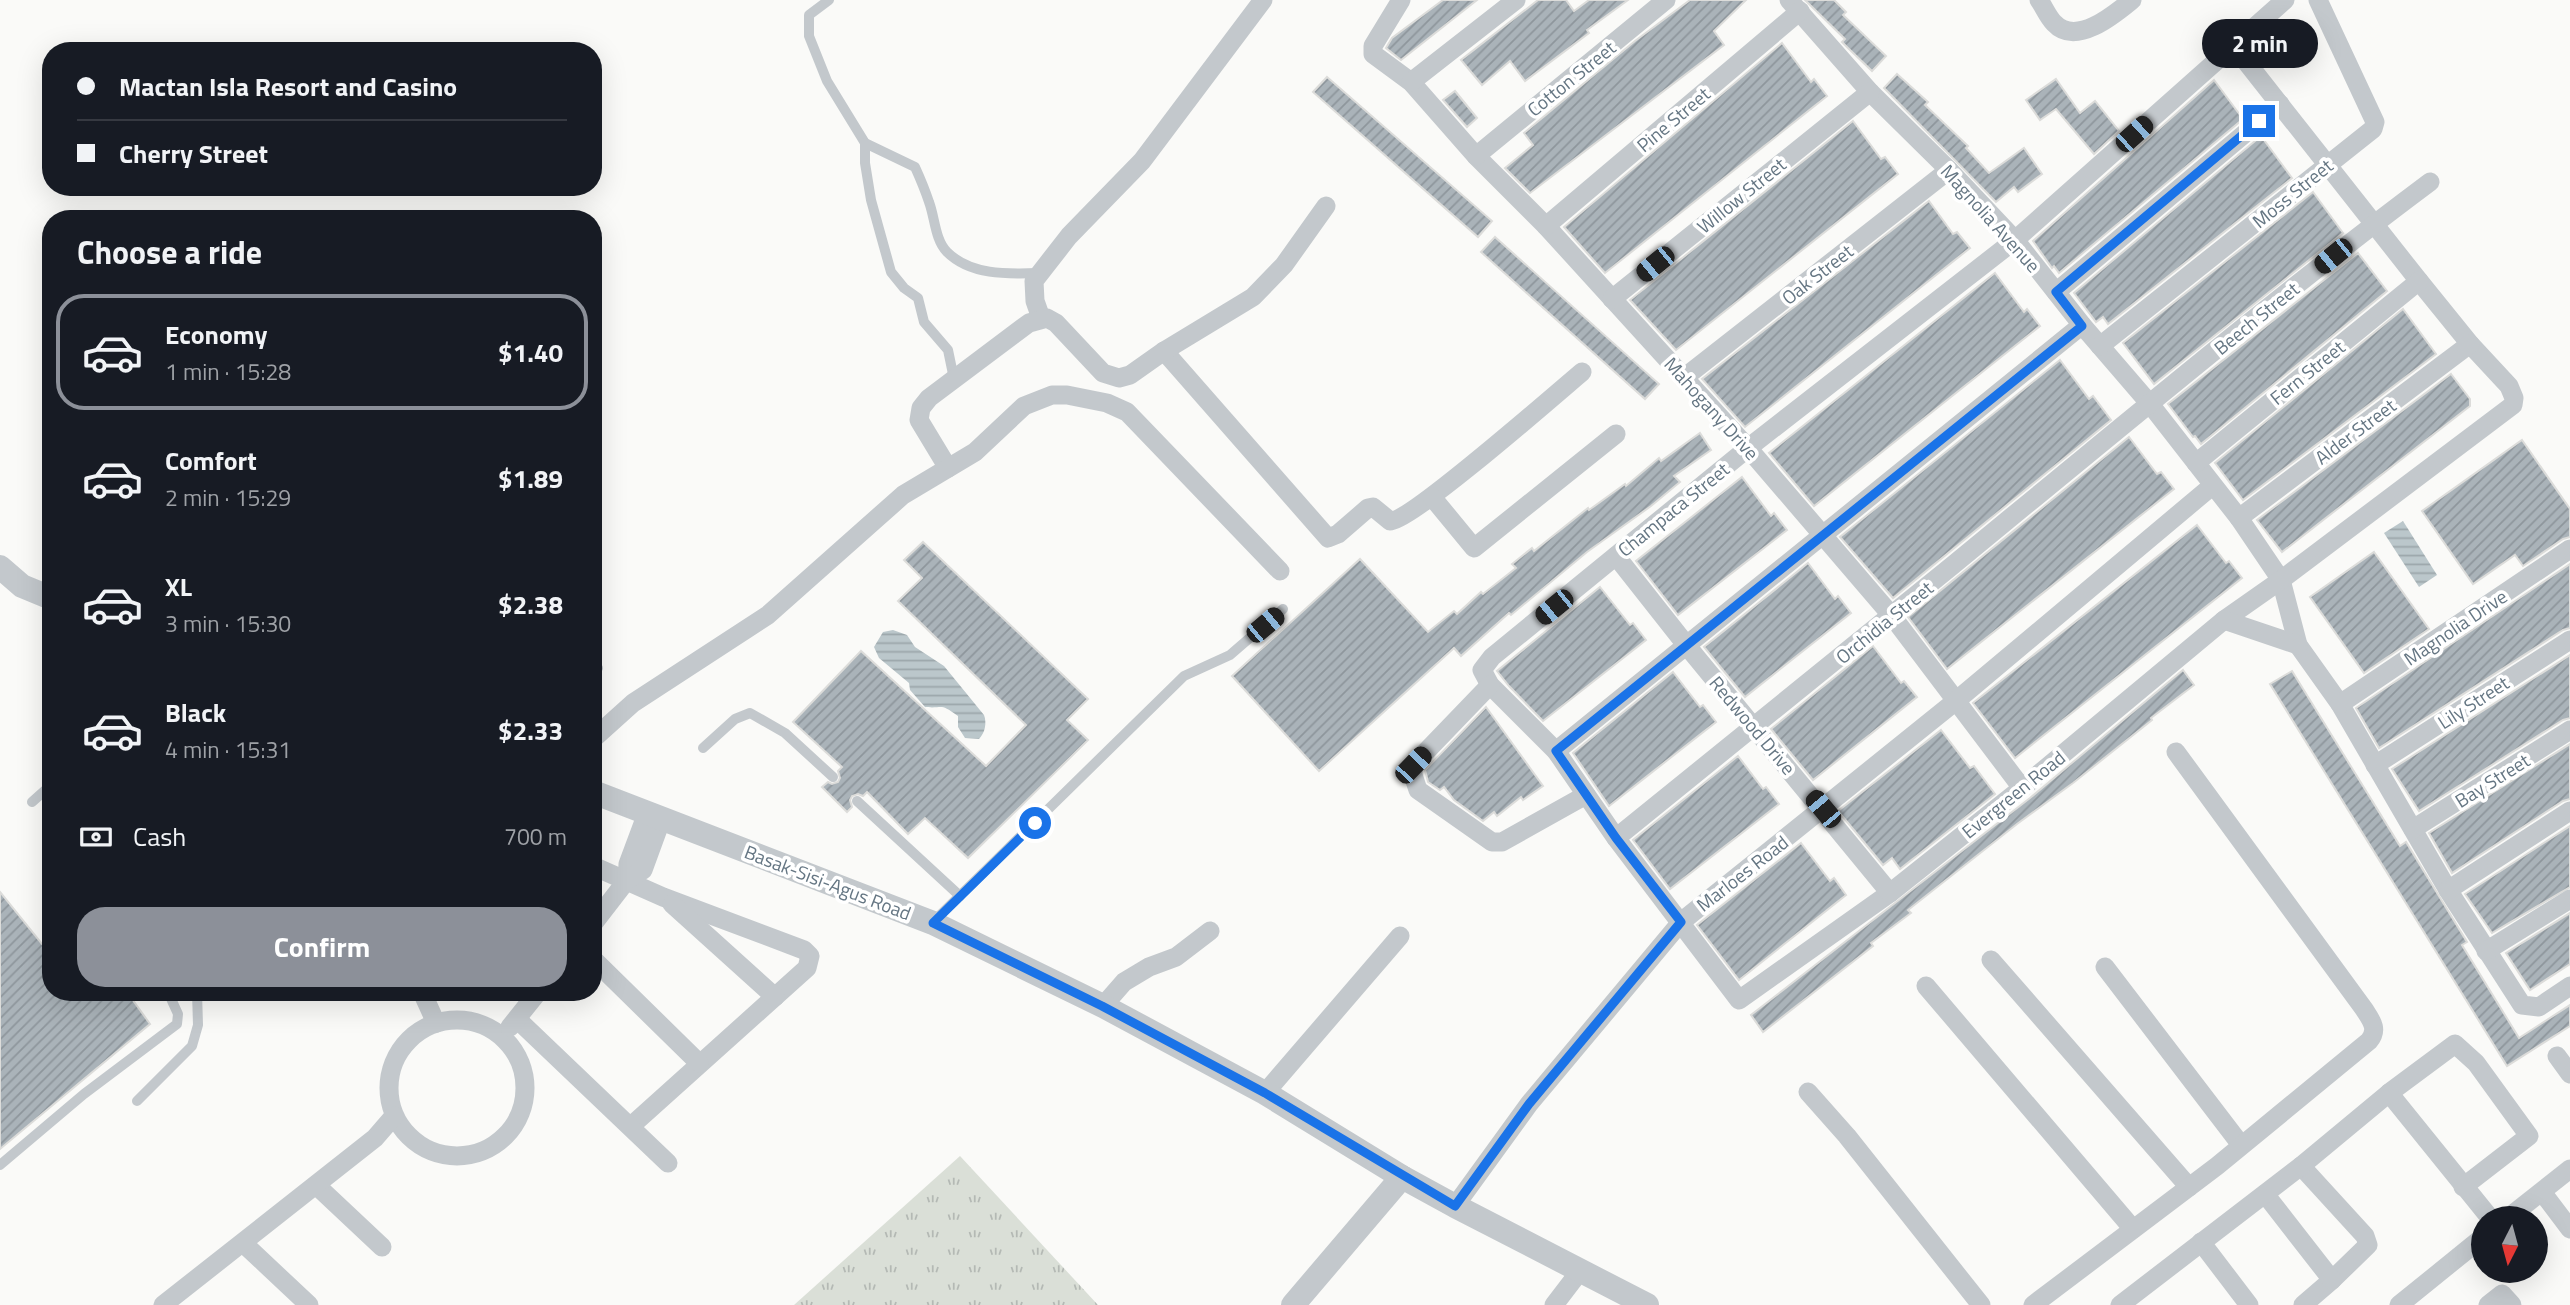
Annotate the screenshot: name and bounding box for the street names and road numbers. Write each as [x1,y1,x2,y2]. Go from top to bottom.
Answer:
street label: Cotton Street [1520,33,1622,123]
street label: Pine Street [1630,79,1716,159]
street label: Willow Street [1690,150,1792,240]
street label: Moss Street [2245,151,2339,235]
street label: Magnolia Avenue [1934,157,2048,279]
street label: Oak Street [1775,236,1859,311]
street label: Beech Street [2207,274,2305,362]
street label: Fern Street [2263,332,2351,411]
street label: Mahogany Drive [1658,350,1766,466]
street label: Alder Street [2308,391,2402,471]
street label: Champaca Street [1611,455,1735,563]
street label: Orchidia Street [1829,573,1939,671]
street label: Magnolia Drive [2397,582,2513,672]
street label: Lily Street [2432,668,2515,736]
street label: Redwood Drive [1703,669,1803,781]
street label: Evergreen Road [1955,743,2071,845]
street label: Bay Street [2449,745,2535,814]
street label: Marloes Road [1690,828,1794,918]
street label: Basak-Sisi-Agus Road [740,837,916,927]

